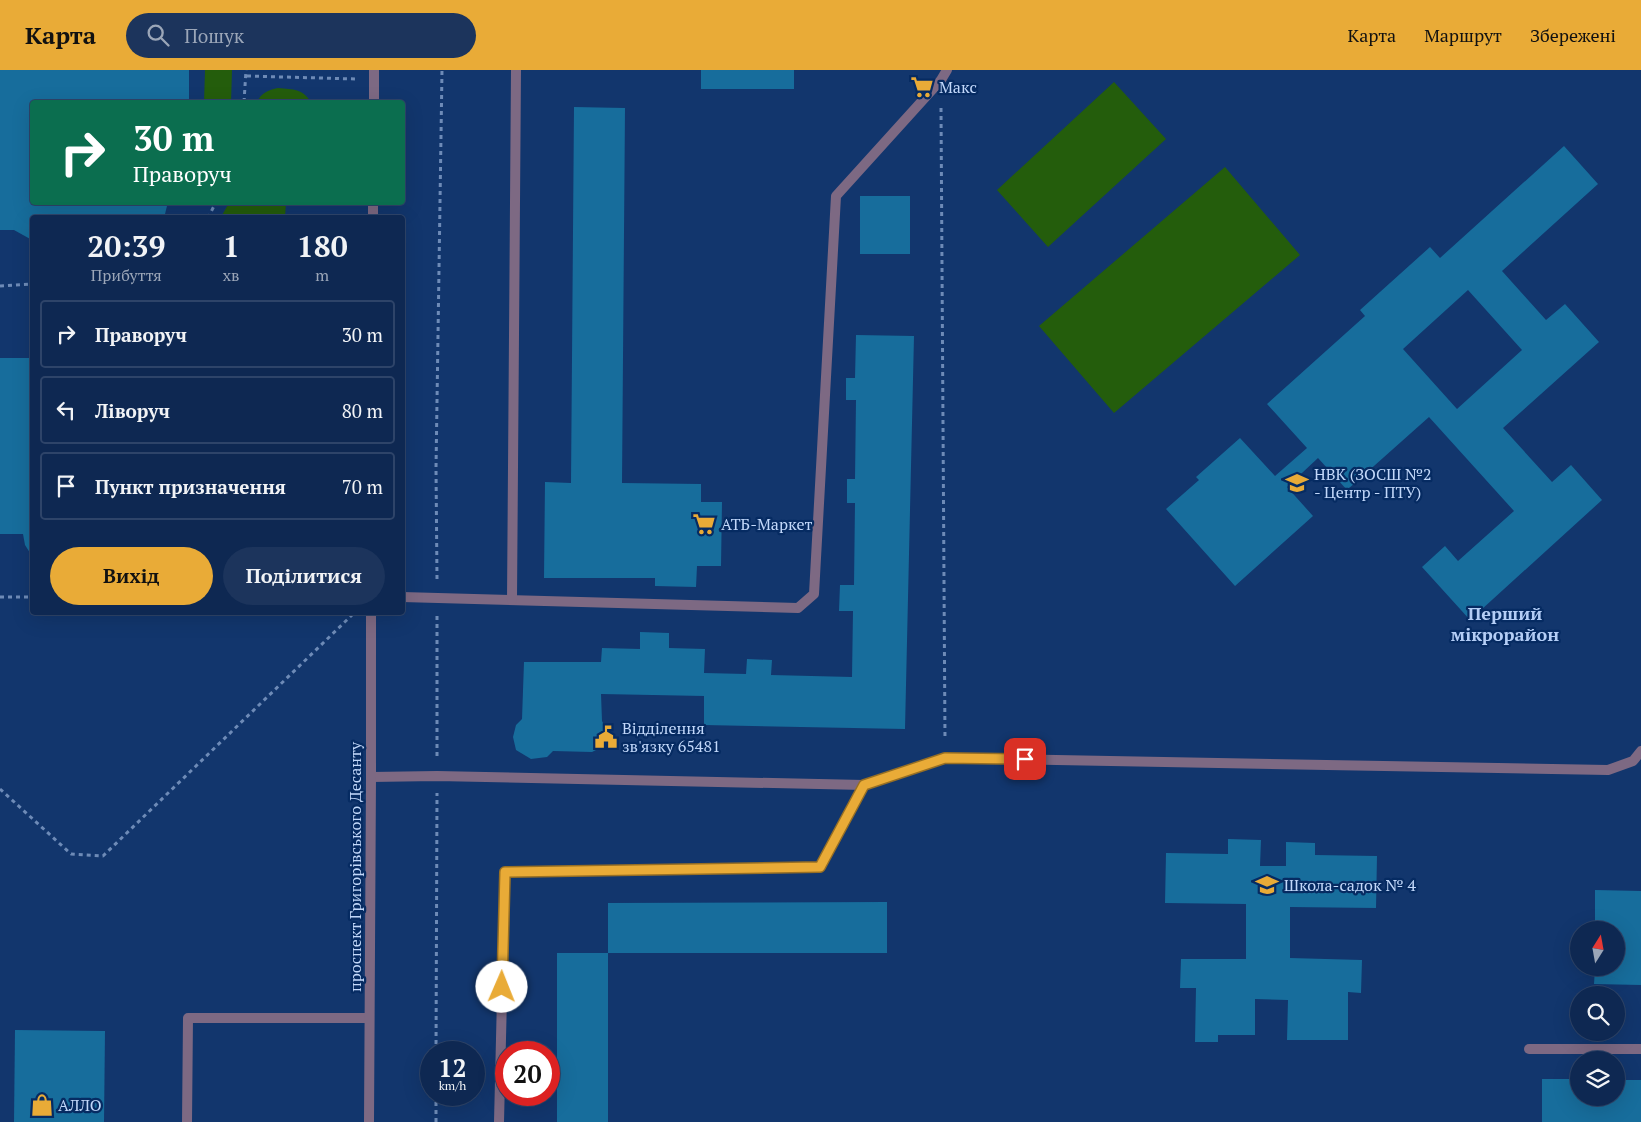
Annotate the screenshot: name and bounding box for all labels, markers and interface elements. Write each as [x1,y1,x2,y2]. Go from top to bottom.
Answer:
search box [126,13,476,58]
text: Карта [25,19,96,51]
icon: search [144,21,172,49]
text: Пошук [184,23,244,48]
text: Карта [1348,23,1396,47]
text: Маршрут [1424,23,1502,47]
text: Збережені [1530,23,1616,47]
supermarket icon: Макс [909,74,935,100]
place label: Макс [939,76,977,98]
text: 30 m [133,115,214,161]
icon: right [50,120,115,185]
text: Праворуч [133,159,232,188]
text: 20:39 [87,226,165,266]
text: 1 [223,226,240,266]
text: 180 [297,226,348,266]
text: Прибуття [91,264,162,286]
text: хв [223,264,239,286]
text: m [315,264,329,286]
icon: right [52,320,80,348]
text: Праворуч [95,322,187,347]
text: 30 m [342,322,383,347]
icon: left [52,396,80,424]
text: Ліворуч [95,398,170,423]
text: 80 m [342,398,383,423]
place label: НВК (ЗОСШ №2 - Центр - ПТУ) [1314,463,1432,503]
school or university icon: НВК (ЗОСШ №2 - Центр - ПТУ) [1284,470,1310,496]
icon: arrive [52,472,80,500]
text: Пункт призначення [95,474,286,499]
text: 70 m [342,474,383,499]
supermarket icon: АТБ-Маркет [691,511,717,537]
place label: АТБ-Маркет [721,513,812,535]
button: Вихід [50,547,213,605]
button: Поділитися [223,547,385,605]
district label: Перший мікрорайон [1451,601,1559,646]
place label: Відділення зв'язку 65481 [622,717,720,757]
public building icon: Відділення зв'язку 65481 [593,724,619,750]
pin [1004,738,1046,780]
street label: проспект Григорівського Десанту [344,741,366,992]
icon: arrive [1011,745,1039,773]
school or university icon: Школа-садок № 4 [1254,872,1280,898]
place label: Школа-садок № 4 [1284,874,1416,896]
north arrow [1570,921,1625,976]
map controls [1570,921,1625,1106]
position arrow [475,960,527,1012]
button: search [1570,986,1625,1041]
speed limit sign: 20 [495,1041,560,1106]
text: 12 [438,1051,467,1084]
button: layers [1570,1051,1625,1106]
text: km/h [439,1078,466,1093]
shop icon: АЛЛО [29,1092,55,1118]
place label: АЛЛО [58,1094,102,1116]

